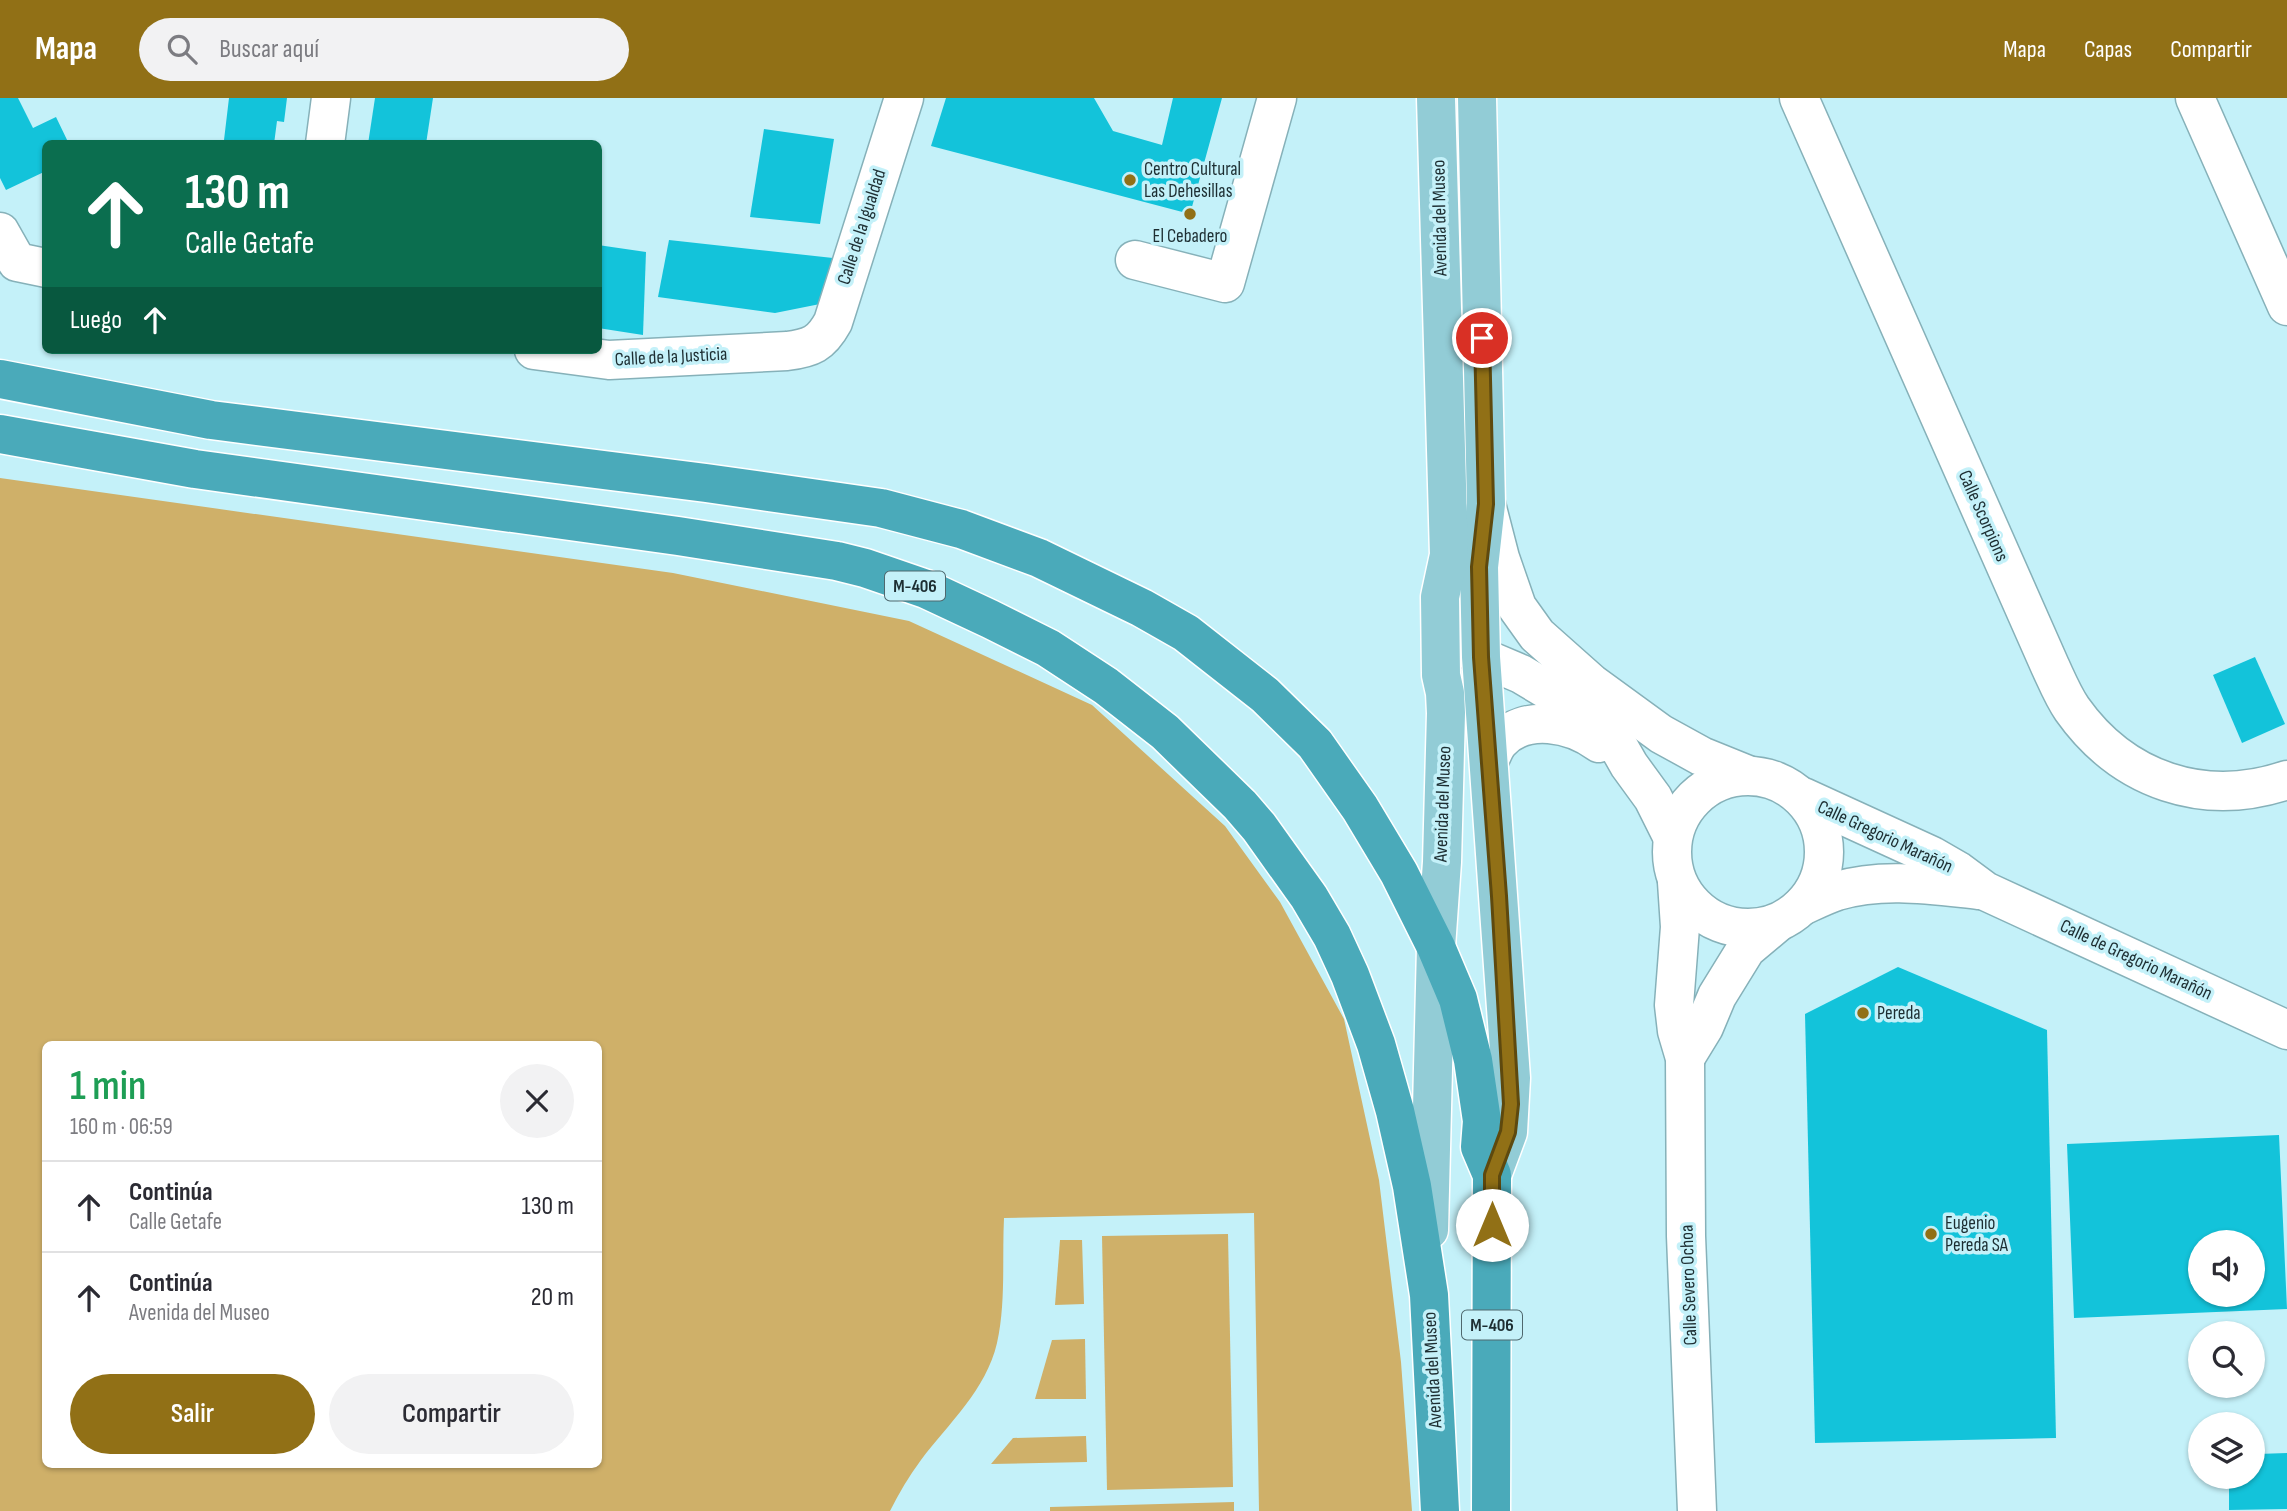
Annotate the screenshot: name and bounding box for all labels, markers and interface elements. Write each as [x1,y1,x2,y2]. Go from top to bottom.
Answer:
search box [139,18,629,81]
text: Mapa [35,29,97,69]
icon: search [163,30,201,68]
text: Buscar aquí [219,34,319,65]
text: Mapa [2003,35,2046,64]
text: Capas [2084,35,2132,64]
text: Compartir [2170,35,2252,64]
place label: Centro Cultural Las Dehesillas [1144,158,1241,203]
street label: Avenida del Museo [1427,160,1453,277]
text: 130 m [185,164,290,223]
street label: Calle de la Igualdad [833,166,891,288]
icon: ahead [70,168,161,259]
marker: Centro Cultural Las Dehesillas [1122,172,1138,188]
marker: El Cebadero [1182,206,1198,222]
text: Calle Getafe [185,224,314,263]
place label: El Cebadero [1153,225,1227,248]
icon: ahead [136,301,174,339]
text: Luego [70,305,122,336]
pin [1452,308,1512,368]
icon: arrive [1463,319,1501,357]
street label: Calle de la Justicia [614,343,728,371]
street label: Calle Scorpions [1953,467,2013,565]
road number: M-406 [885,572,945,600]
street label: Avenida del Museo [1429,745,1457,864]
street label: Calle Gregorio Marañón [1814,796,1956,878]
street label: Calle de Gregorio Marañón [2056,915,2216,1005]
place label: Pereda [1877,1002,1921,1025]
marker: Pereda [1855,1005,1871,1021]
text: 1 min [70,1061,146,1112]
button: close [500,1064,574,1138]
text: 160 m · 06:59 [70,1113,173,1141]
text: Continúa [129,1177,213,1208]
icon: ahead [70,1188,108,1226]
position arrow [1455,1188,1529,1262]
text: 130 m [522,1191,574,1222]
text: Calle Getafe [129,1208,222,1236]
place label: Eugenio Pereda SA [1945,1212,2009,1257]
street label: Calle Severo Ochoa [1675,1224,1703,1346]
marker: Eugenio Pereda SA [1923,1226,1939,1242]
map controls [2188,1230,2265,1489]
button: sound [2188,1230,2265,1307]
text: Continúa [129,1268,213,1299]
icon: ahead [70,1279,108,1317]
text: 20 m [531,1282,574,1313]
text: Avenida del Museo [129,1299,270,1327]
road number: M-406 [1462,1310,1522,1340]
street label: Avenida del Museo [1418,1311,1448,1430]
button: search [2188,1321,2265,1398]
button: Salir [70,1374,315,1454]
button: Compartir [329,1374,574,1454]
button: layers [2188,1412,2265,1489]

